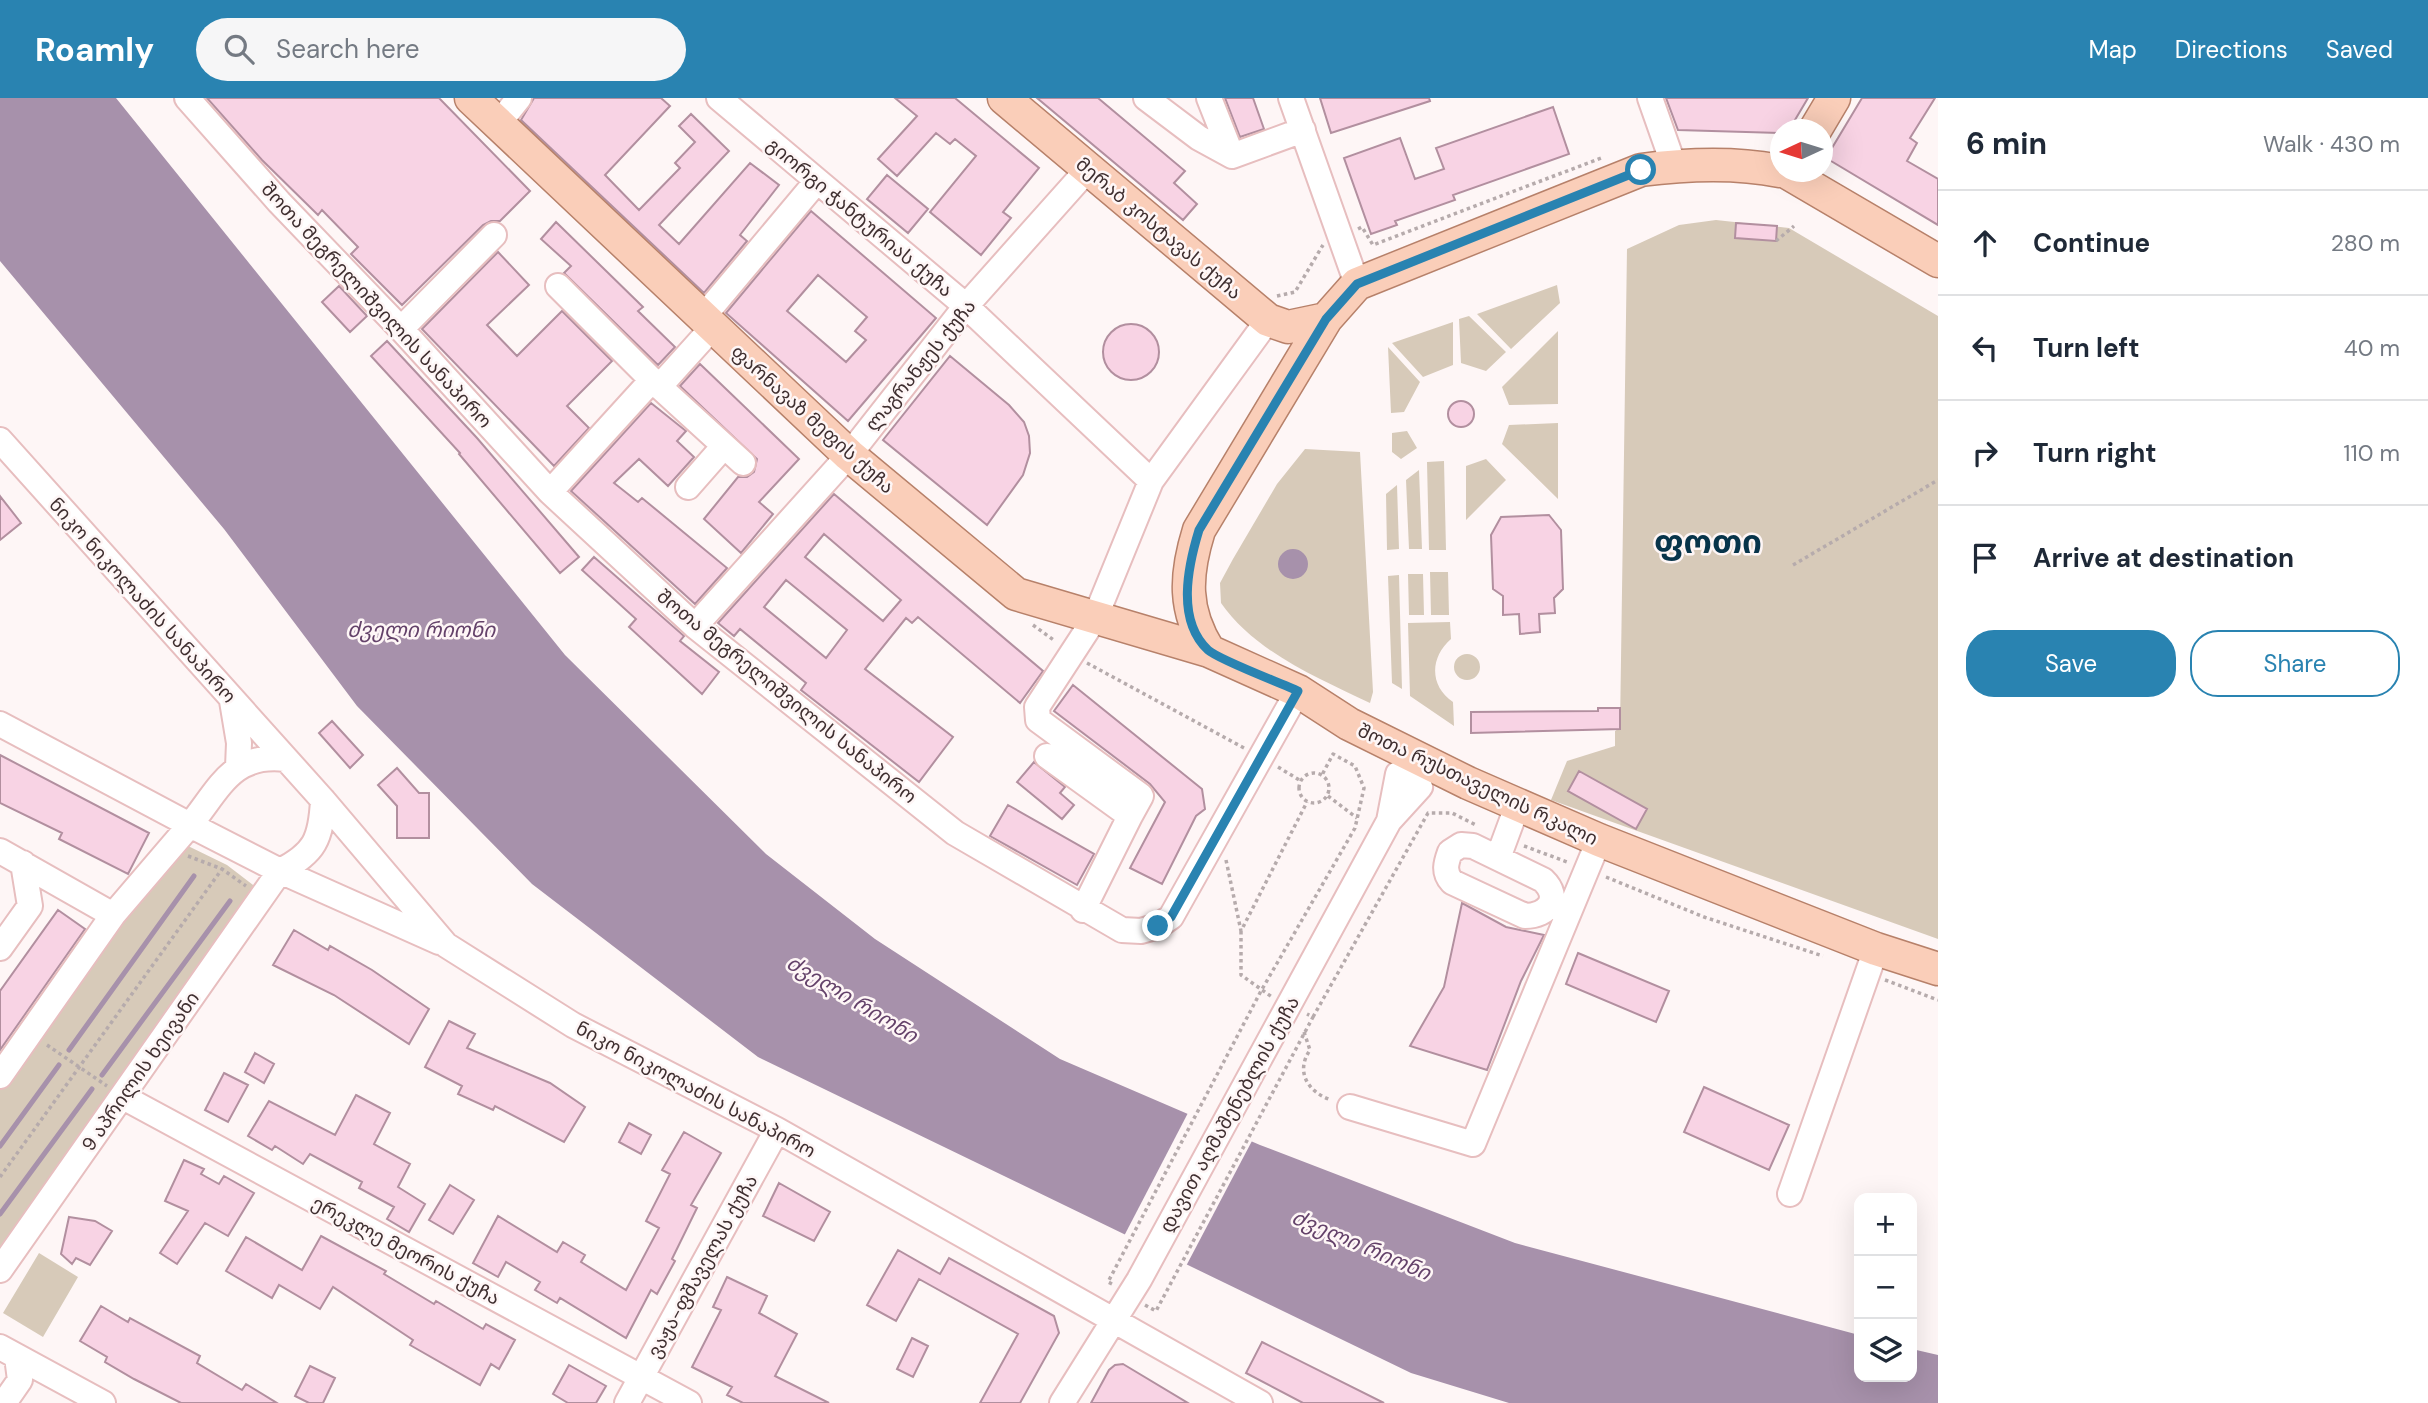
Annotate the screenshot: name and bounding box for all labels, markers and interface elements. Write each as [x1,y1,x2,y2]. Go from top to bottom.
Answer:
search box [196,18,686,81]
text: Roamly [35,28,154,71]
icon: search [220,30,258,68]
text: Search here [276,32,420,66]
text: Map [2089,34,2137,65]
text: Directions [2175,34,2288,65]
text: Saved [2326,34,2393,65]
north arrow [1770,119,1833,182]
text: 6 min [1966,124,2047,163]
text: Walk · 430 m [2263,129,2400,159]
street label: გიორგი ჭანტურიას ქუჩა [762,132,958,303]
street label: მერაბ კოსტავას ქუჩა [1071,152,1247,305]
route start [1625,154,1656,185]
street label: შოთა მეგრელიშვილის სანაპირო [256,177,497,434]
icon: ahead [1966,224,2004,262]
text: Continue [2033,226,2150,260]
text: 280 m [2331,228,2400,258]
street label: ლაგრანჟეს ქუჩა [860,294,981,436]
icon: left [1966,329,2004,367]
text: Turn left [2033,331,2140,365]
text: 40 m [2344,333,2400,363]
street label: ფარნავაზ მეფის ქუჩა [726,339,899,499]
icon: right [1966,434,2004,472]
text: Turn right [2033,436,2157,470]
text: 110 m [2343,438,2400,468]
street label: ნიკო ნიკოლაძის სანაპირო [44,492,242,708]
district label: ფოთი [1654,520,1762,563]
icon: arrive [1966,539,2004,577]
text: Arrive at destination [2033,541,2294,575]
street label: შოთა მეგრელიშვილის სანაპირო [652,584,922,809]
water label: ძველი რიონი [347,616,496,644]
button: Save [1966,630,2176,697]
button: Share [2190,630,2400,697]
street label: შოთა რუსთაველის რკალი [1354,718,1602,851]
route end [1142,910,1173,941]
water label: ძველი რიონი [781,949,924,1050]
street label: 9 აპრილის ხეივანი [76,987,205,1156]
street label: დავით აღმაშენებლის ქუჩა [1154,992,1305,1237]
street label: ნიკო ნიკოლაძის სანაპირო [571,1015,820,1163]
street label: ვაჟა-ფშაველას ქუჩა [642,1170,763,1362]
street label: ერეკლე მეორის ქუჩა [307,1190,504,1311]
map controls [1854,1193,1917,1382]
button: + [1854,1193,1917,1256]
water label: ძველი რიონი [1287,1203,1436,1287]
button: − [1854,1256,1917,1319]
button: layers [1854,1319,1917,1382]

